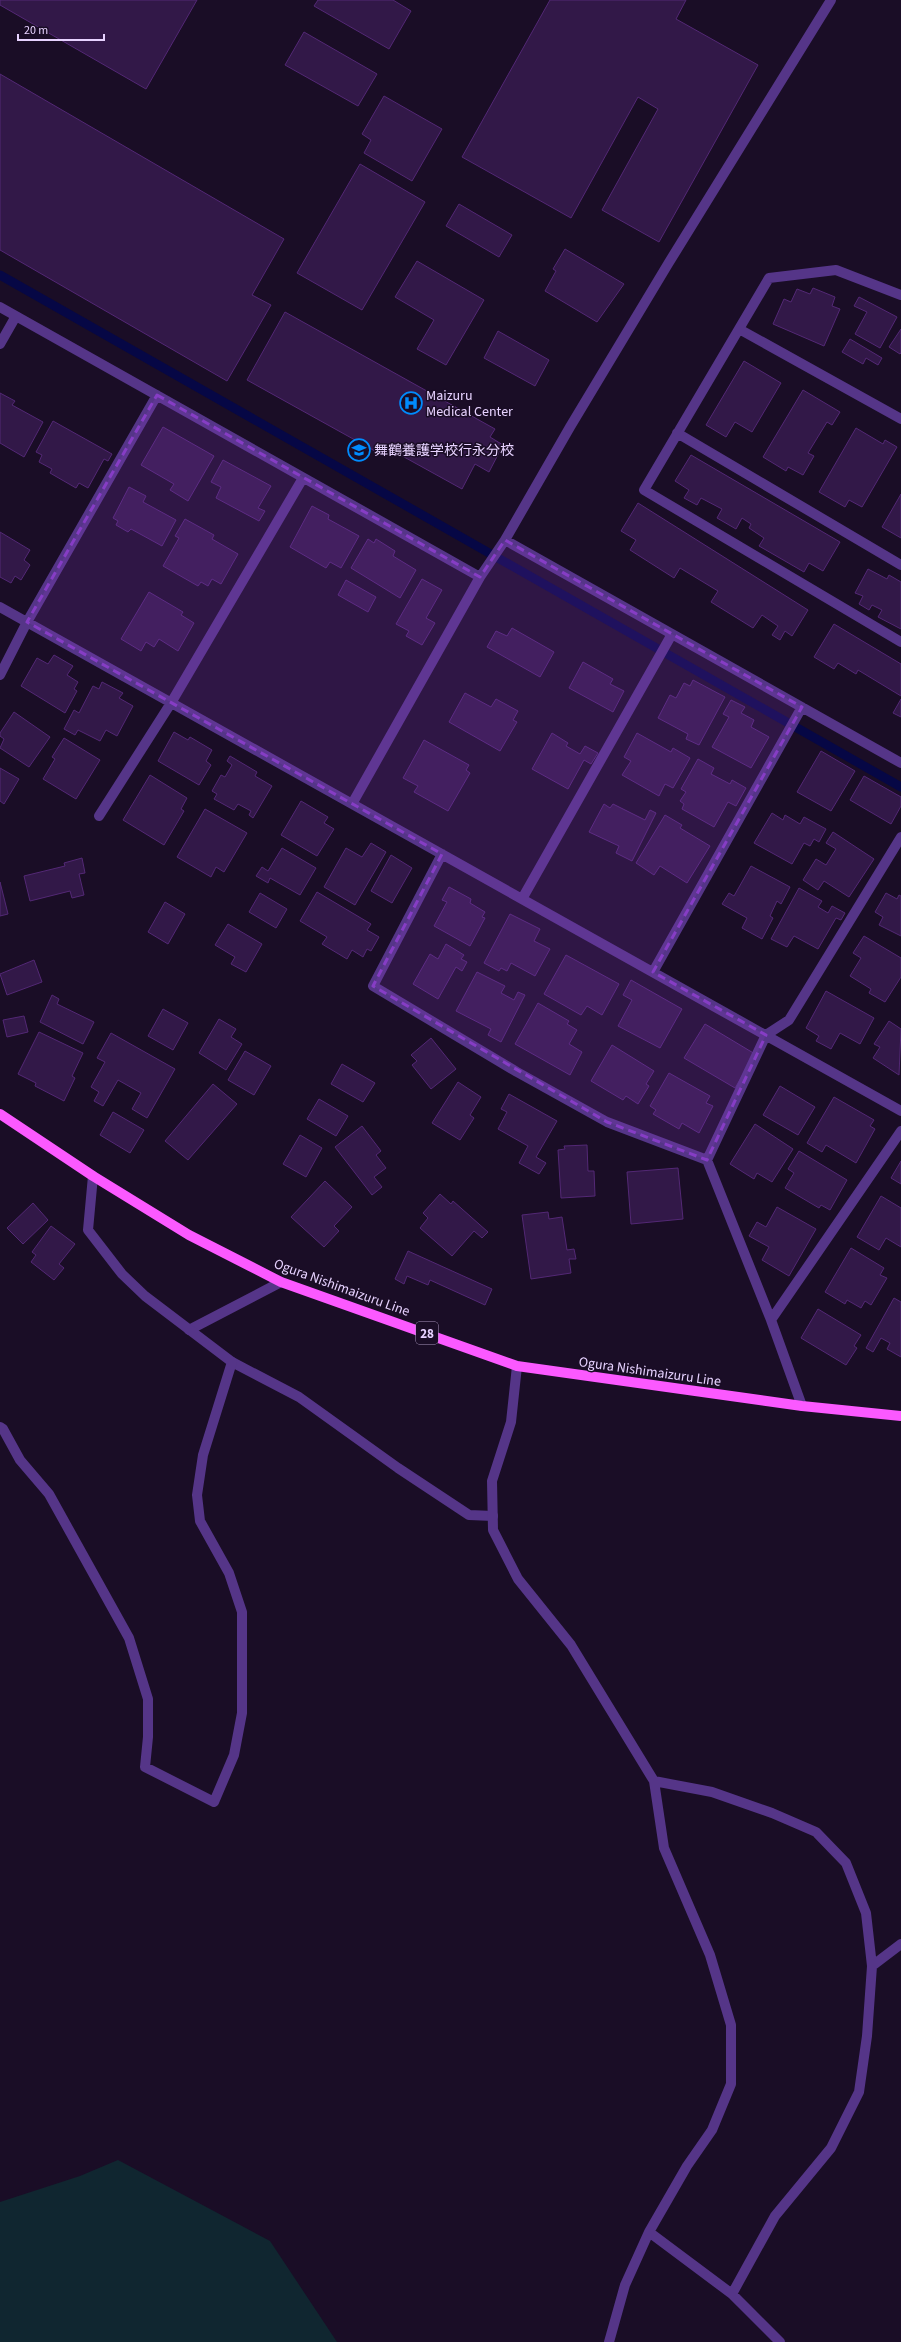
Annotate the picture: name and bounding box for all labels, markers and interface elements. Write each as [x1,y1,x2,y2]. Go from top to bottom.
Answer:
scale bar [18,16,104,42]
text: 20 m [24,22,48,39]
place label: Maizuru Medical Center [426,386,513,422]
hospital icon: Maizuru Medical Center [398,390,424,416]
school or university icon: 舞鶴養護学校行永分校 [346,437,372,463]
place label: 舞鶴養護学校行永分校 [374,441,514,461]
street label: Ogura Nishimaizuru Line [271,1254,413,1322]
road number: 28 [416,1322,438,1344]
street label: Ogura Nishimaizuru Line [577,1352,722,1392]

